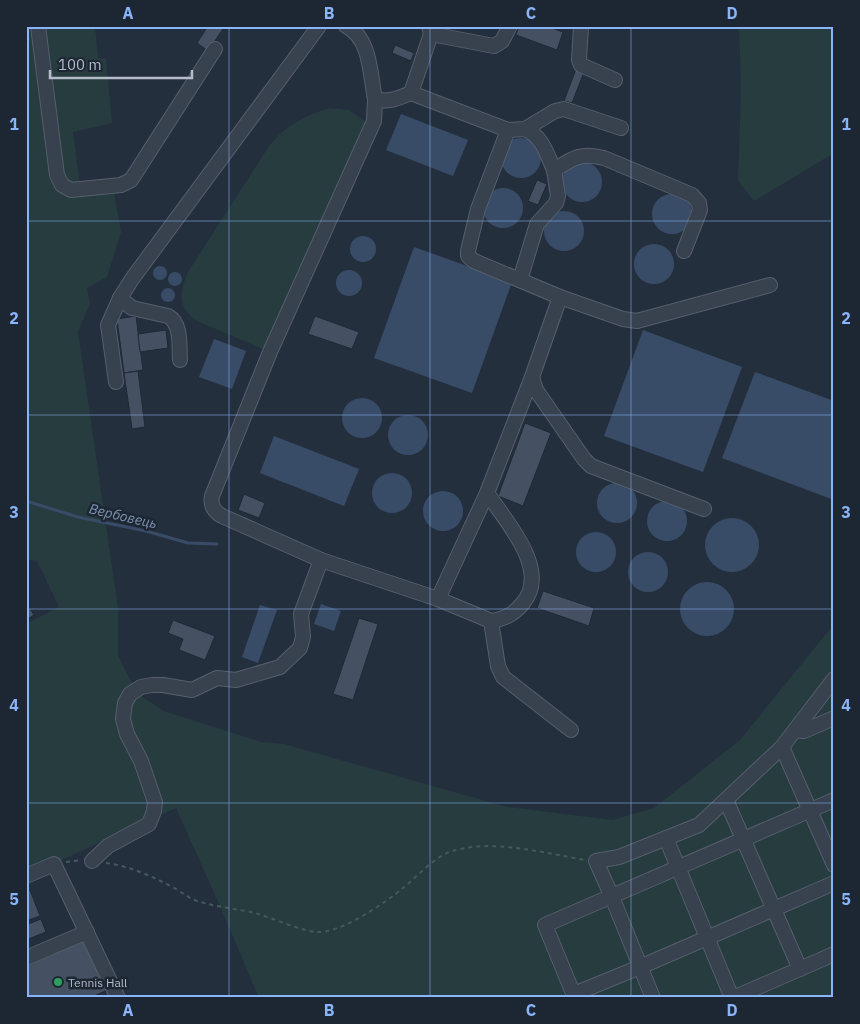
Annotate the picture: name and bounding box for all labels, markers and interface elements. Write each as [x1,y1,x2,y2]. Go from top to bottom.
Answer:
text: A [123,3,134,23]
text: B [324,3,335,23]
text: C [526,3,536,23]
text: D [726,3,738,23]
scale bar [50,48,192,80]
text: 100 m [58,55,102,74]
text: 1 [9,114,19,134]
text: 1 [841,114,851,134]
text: 2 [9,308,19,328]
text: 2 [841,308,851,328]
water label: Вербовець [87,499,159,533]
text: 3 [9,502,19,522]
text: 3 [841,502,851,522]
text: 4 [9,695,19,715]
text: 4 [841,695,851,715]
text: 5 [9,889,19,909]
text: 5 [841,889,851,909]
place label: Tennis Hall [68,975,127,990]
marker: Tennis Hall [52,976,64,988]
text: A [123,1000,134,1020]
text: B [324,1000,335,1020]
text: C [526,1000,536,1020]
text: D [726,1000,738,1020]

